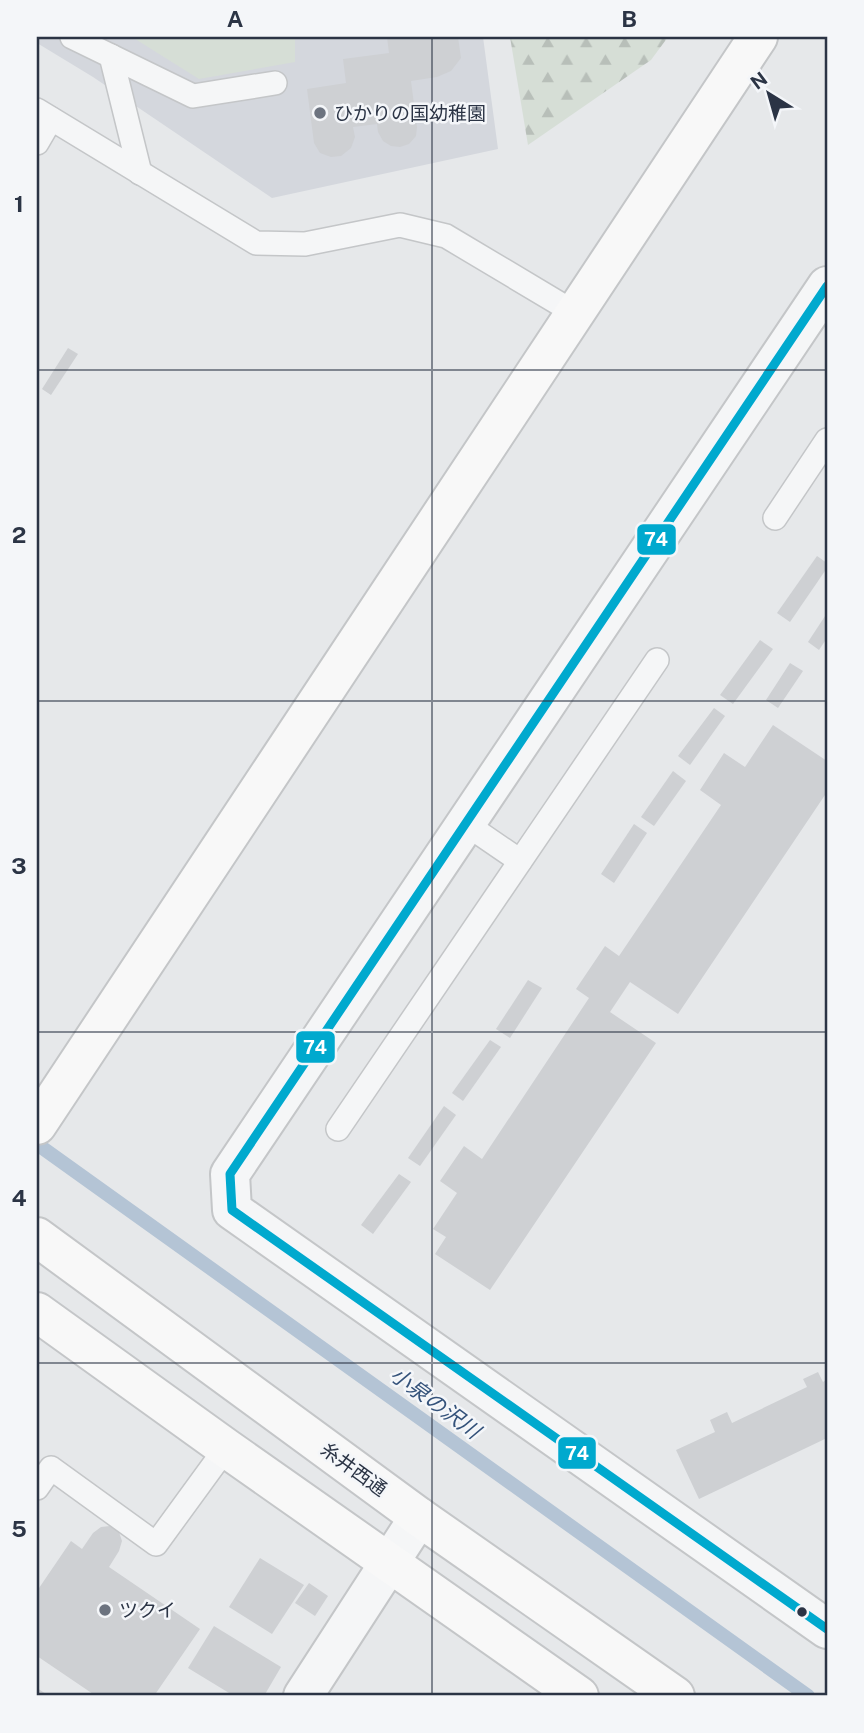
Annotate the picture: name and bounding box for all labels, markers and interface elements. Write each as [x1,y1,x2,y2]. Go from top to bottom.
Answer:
text: A [227,5,244,32]
text: B [621,5,637,32]
north arrow [734,60,804,130]
text: N [746,67,771,94]
place label: ひかりの国幼稚園 [334,102,486,124]
marker: ひかりの国幼稚園 [312,105,328,121]
text: 1 [14,190,24,217]
text: 2 [12,521,26,548]
line badge: 74 [636,523,677,556]
text: 74 [644,528,668,550]
text: 3 [11,852,27,879]
line badge: 74 [295,1030,336,1064]
text: 74 [303,1036,327,1058]
text: 4 [11,1184,27,1211]
water label: 小泉の沢川 [385,1362,487,1445]
line badge: 74 [557,1436,597,1470]
street label: 糸井西通 [317,1438,391,1500]
text: 74 [565,1442,589,1464]
text: 5 [11,1515,27,1542]
place label: ツクイ [119,1599,176,1621]
marker: ツクイ [97,1602,113,1618]
unlabelled marker [795,1605,809,1619]

